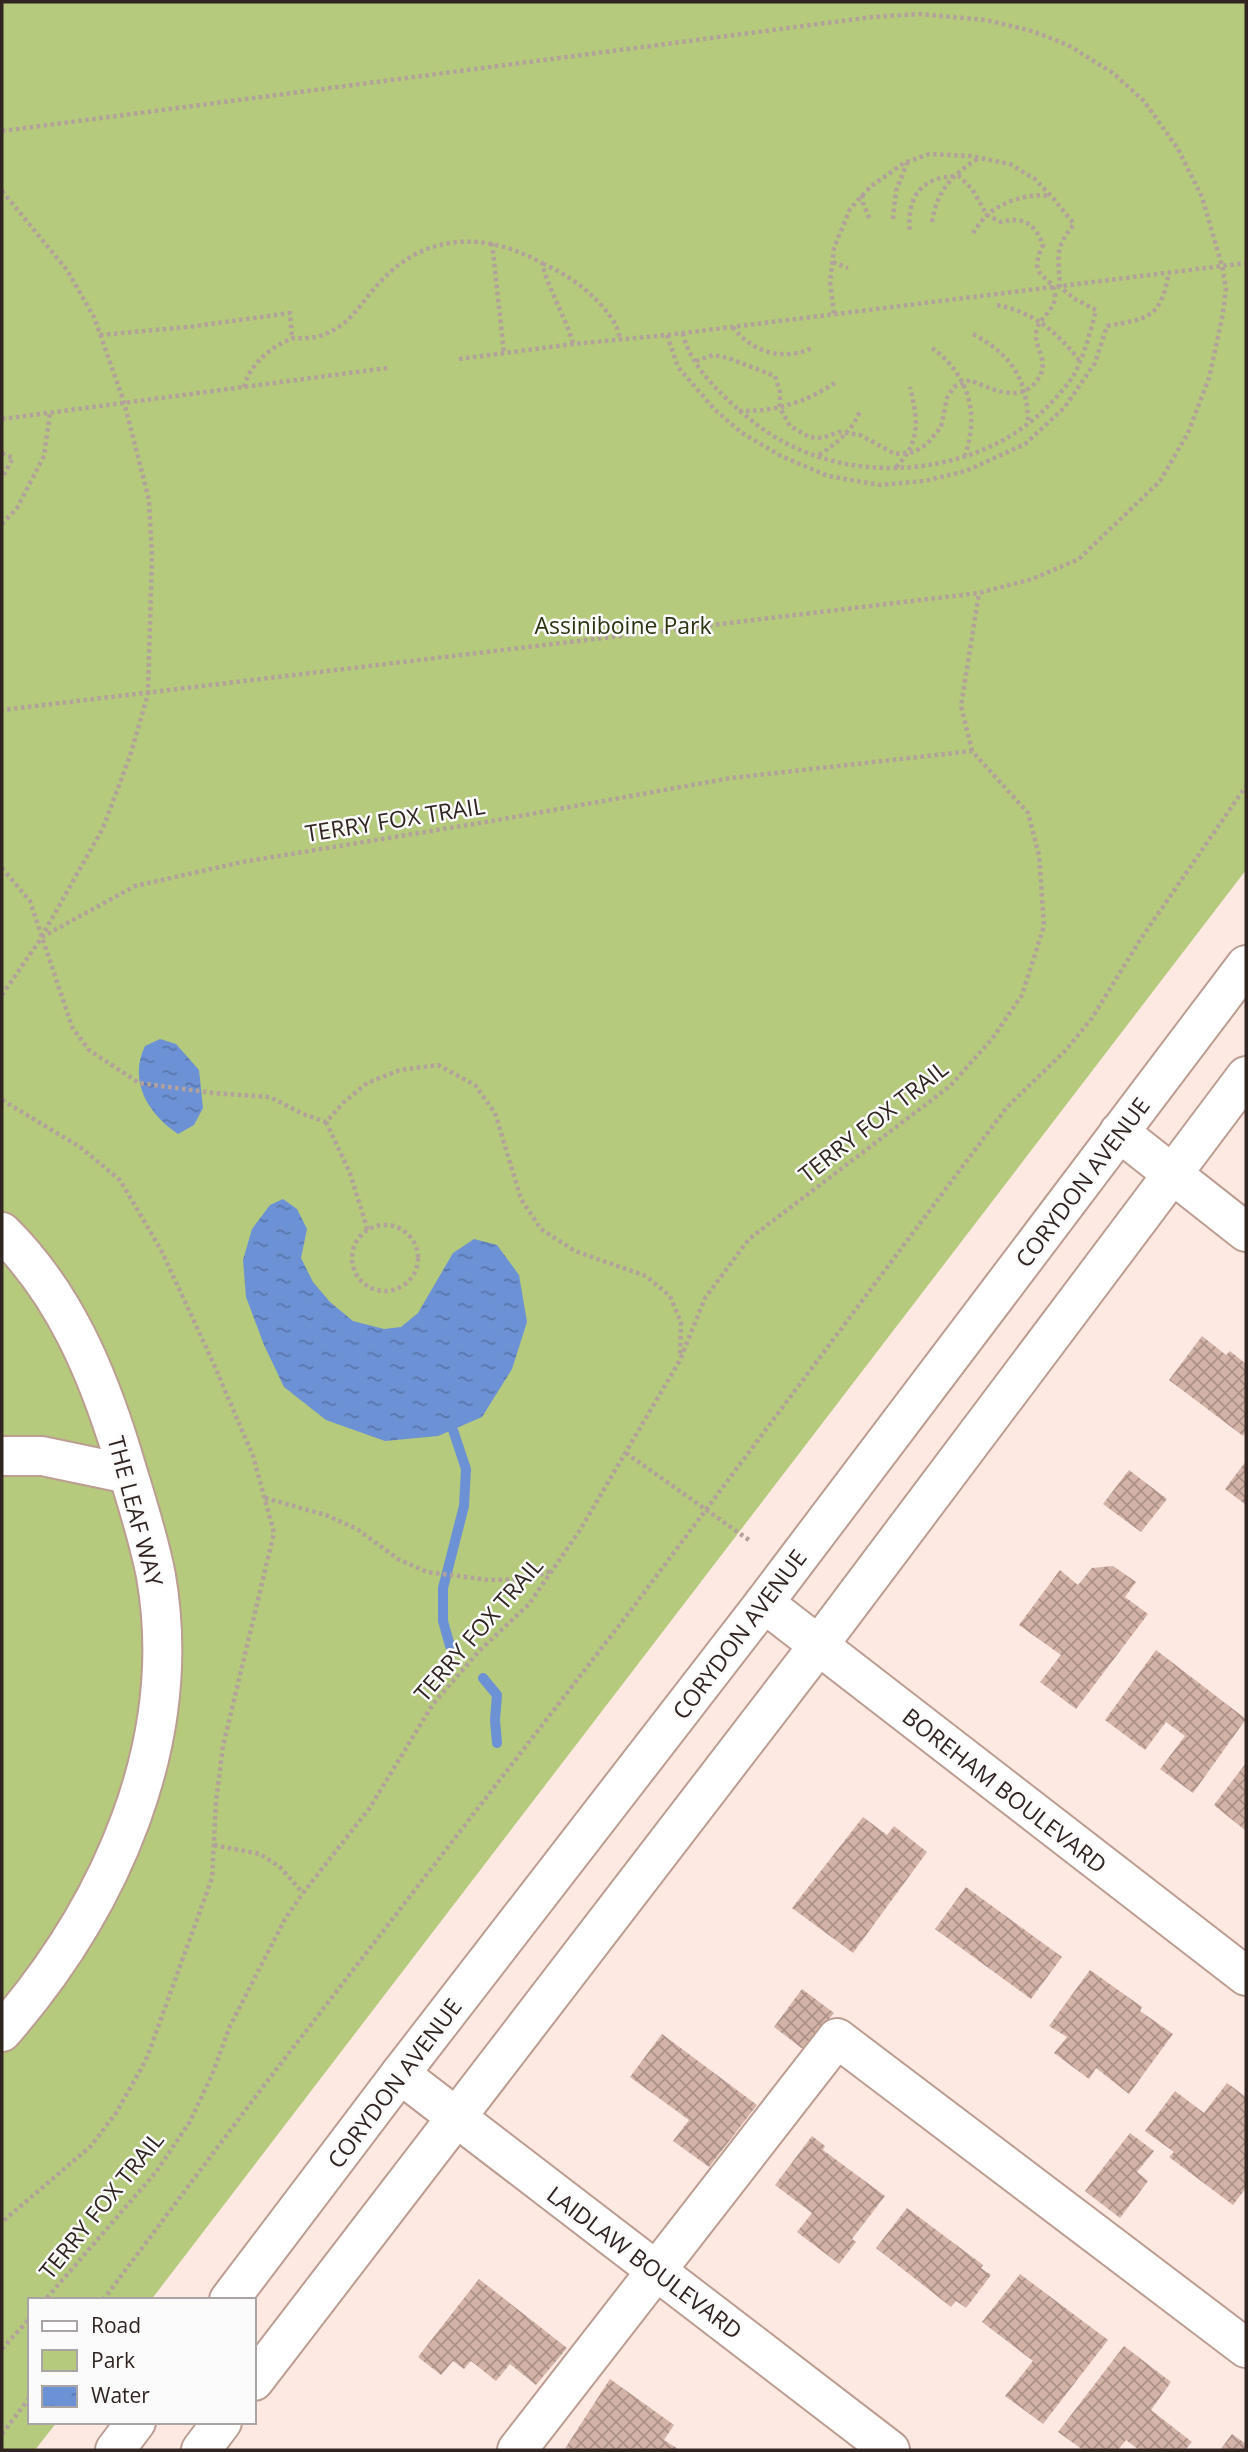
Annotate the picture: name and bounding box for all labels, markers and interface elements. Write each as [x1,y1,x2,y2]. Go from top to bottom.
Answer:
park label: Assiniboine Park [535,609,712,641]
street label: TERRY FOX TRAIL [303,789,487,849]
street label: TERRY FOX TRAIL [792,1053,954,1189]
street label: CORYDON AVENUE [1007,1090,1157,1274]
street label: THE LEAF WAY [101,1432,171,1590]
street label: CORYDON AVENUE [664,1542,814,1726]
street label: TERRY FOX TRAIL [406,1550,550,1708]
street label: BOREHAM BOULEVARD [896,1700,1114,1880]
street label: CORYDON AVENUE [319,1991,469,2175]
street label: TERRY FOX TRAIL [31,2124,171,2286]
street label: LAIDLAW BOULEVARD [541,2178,749,2346]
legend [28,2298,256,2424]
text: Road [91,2311,141,2339]
text: Park [91,2346,135,2374]
text: Water [91,2381,150,2409]

